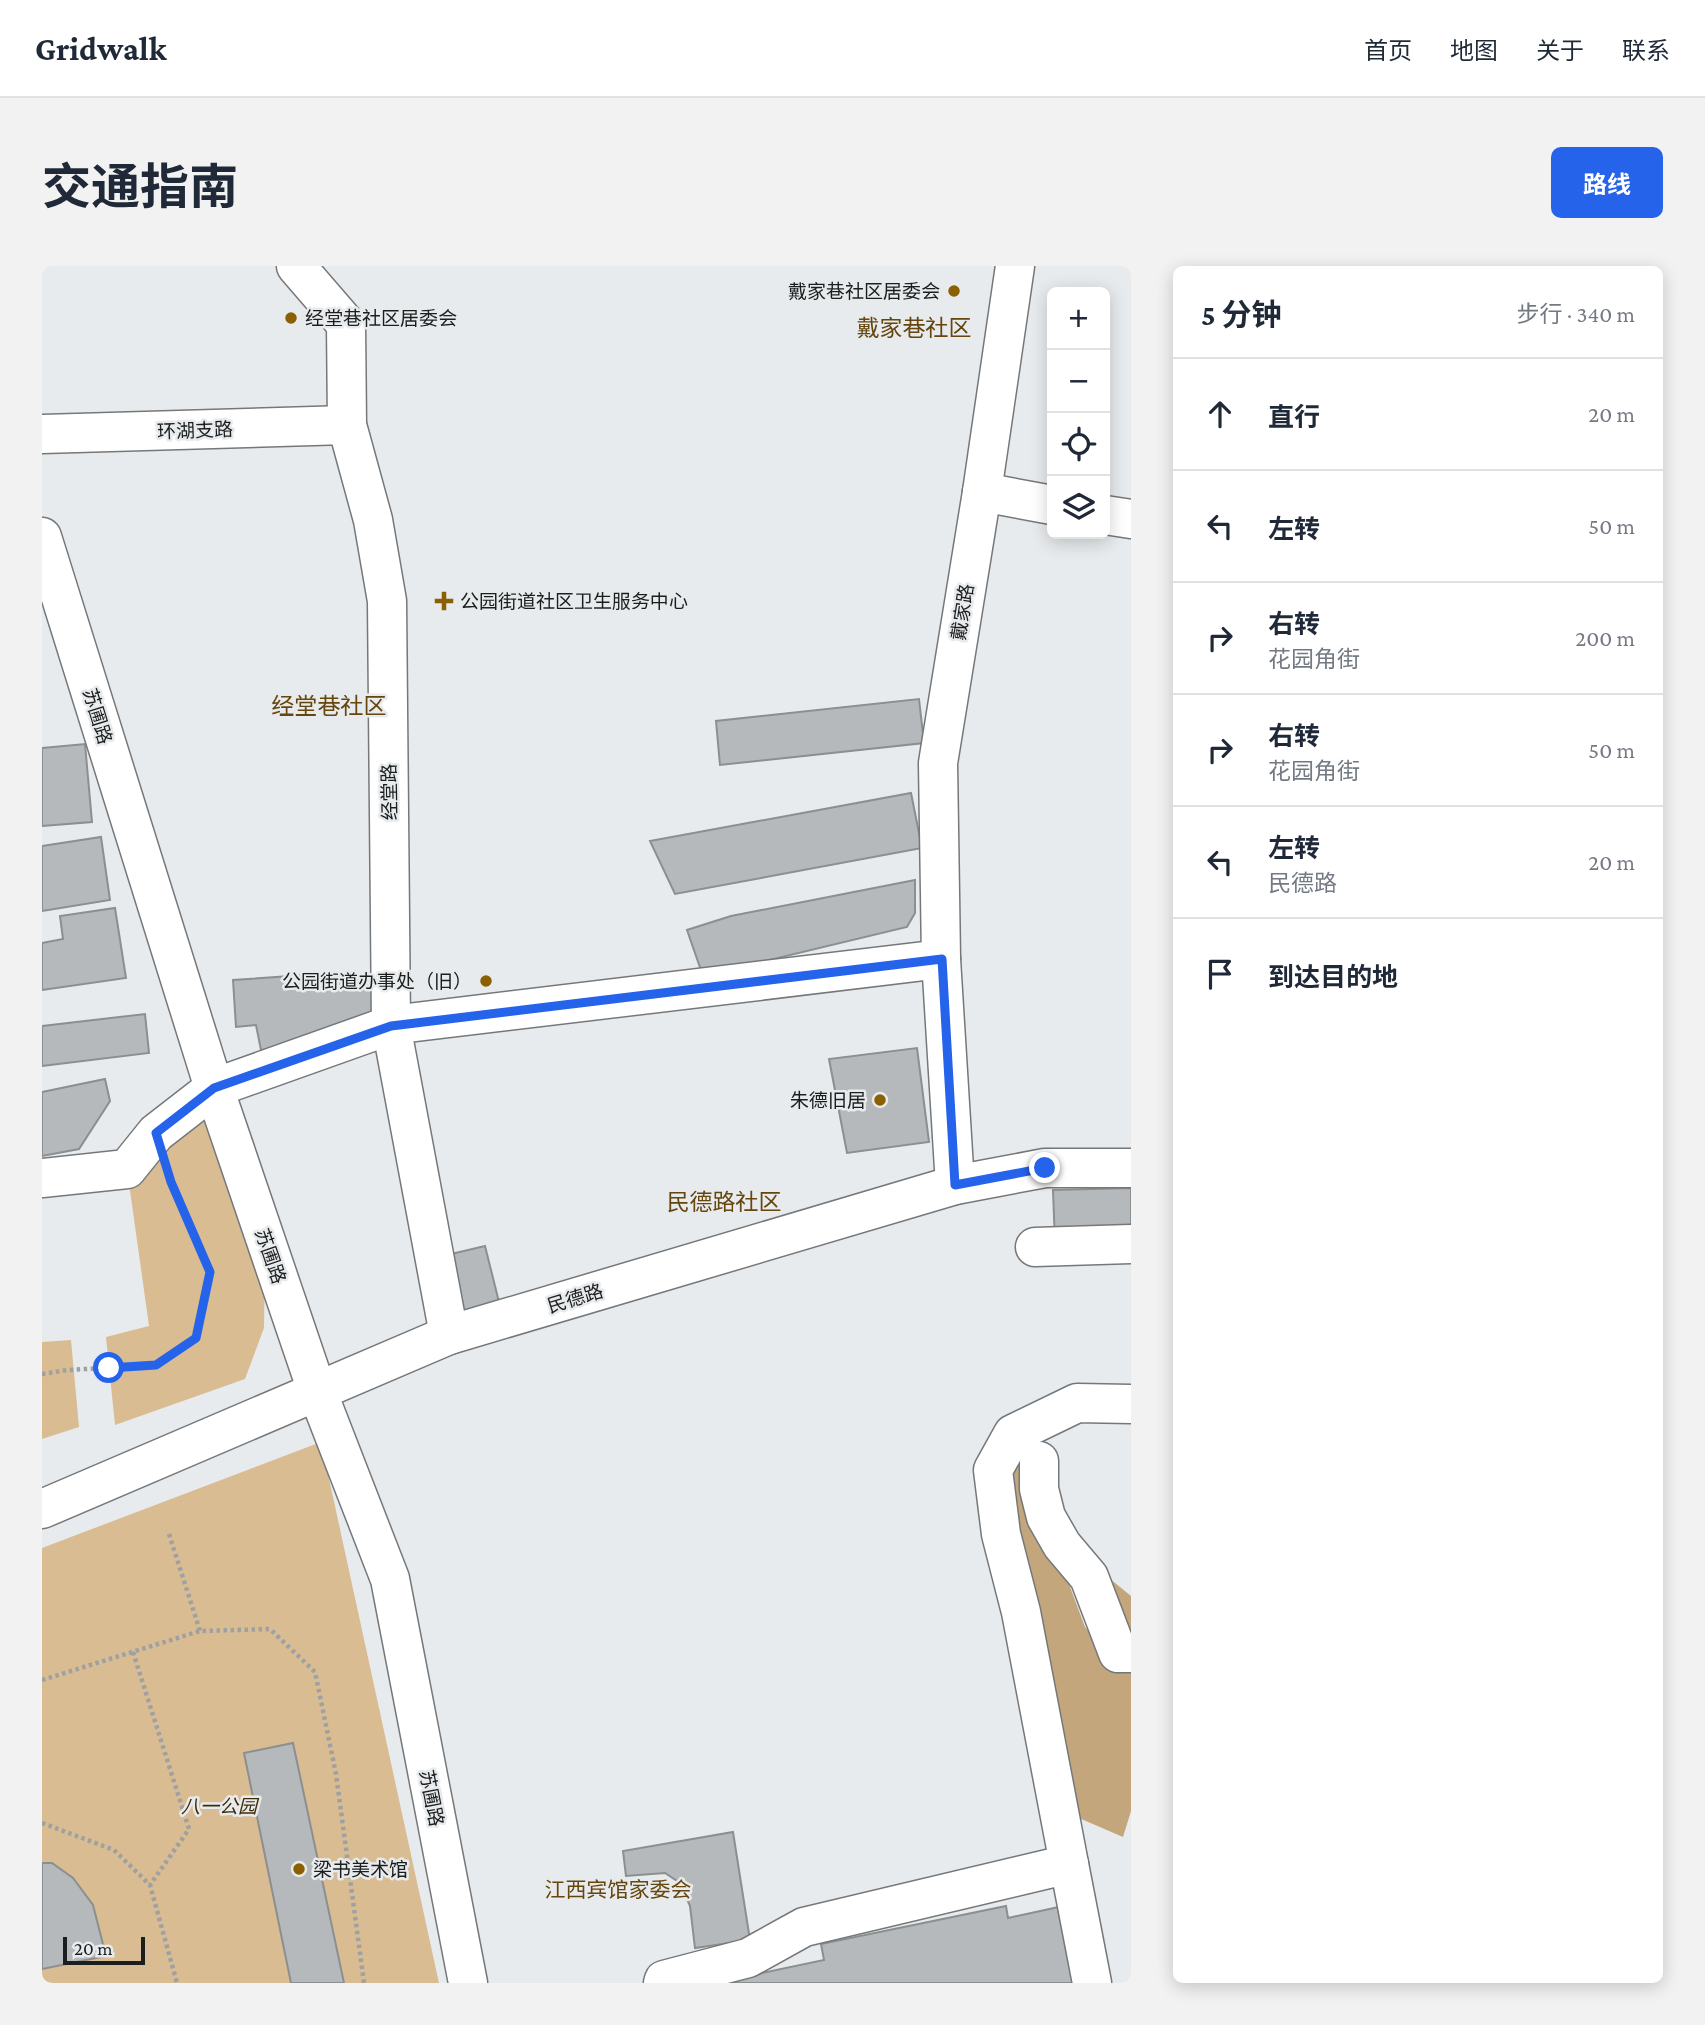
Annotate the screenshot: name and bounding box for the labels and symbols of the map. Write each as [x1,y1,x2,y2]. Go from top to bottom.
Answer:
place label: 戴家巷社区居委会 [788,281,940,302]
marker: 戴家巷社区居委会 [946,283,962,299]
place label: 经堂巷社区居委会 [305,308,457,329]
marker: 经堂巷社区居委会 [283,310,299,326]
district label: 戴家巷社区 [857,315,972,341]
street label: 环湖支路 [157,419,233,442]
street label: 戴家路 [948,582,977,642]
marker: 公园街道社区卫生服务中心 [434,591,454,611]
place label: 公园街道社区卫生服务中心 [460,591,688,612]
street label: 苏圃路 [79,686,116,746]
district label: 经堂巷社区 [272,693,387,719]
street label: 经堂路 [379,763,400,821]
place label: 公园街道办事处（旧） [282,971,472,992]
marker: 公园街道办事处（旧） [478,973,494,989]
place label: 朱德旧居 [790,1090,866,1111]
marker: 朱德旧居 [872,1092,888,1108]
route end [1029,1152,1060,1183]
district label: 民德路社区 [667,1189,782,1215]
street label: 苏圃路 [251,1226,290,1287]
street label: 民德路 [545,1280,605,1317]
route start [93,1352,124,1383]
street label: 苏圃路 [416,1768,447,1828]
park label: 八一公园 [181,1796,260,1817]
place label: 梁书美术馆 [313,1859,408,1880]
marker: 梁书美术馆 [291,1861,307,1877]
district label: 江西宾馆家委会 [545,1878,692,1902]
scale bar [63,1934,145,1966]

